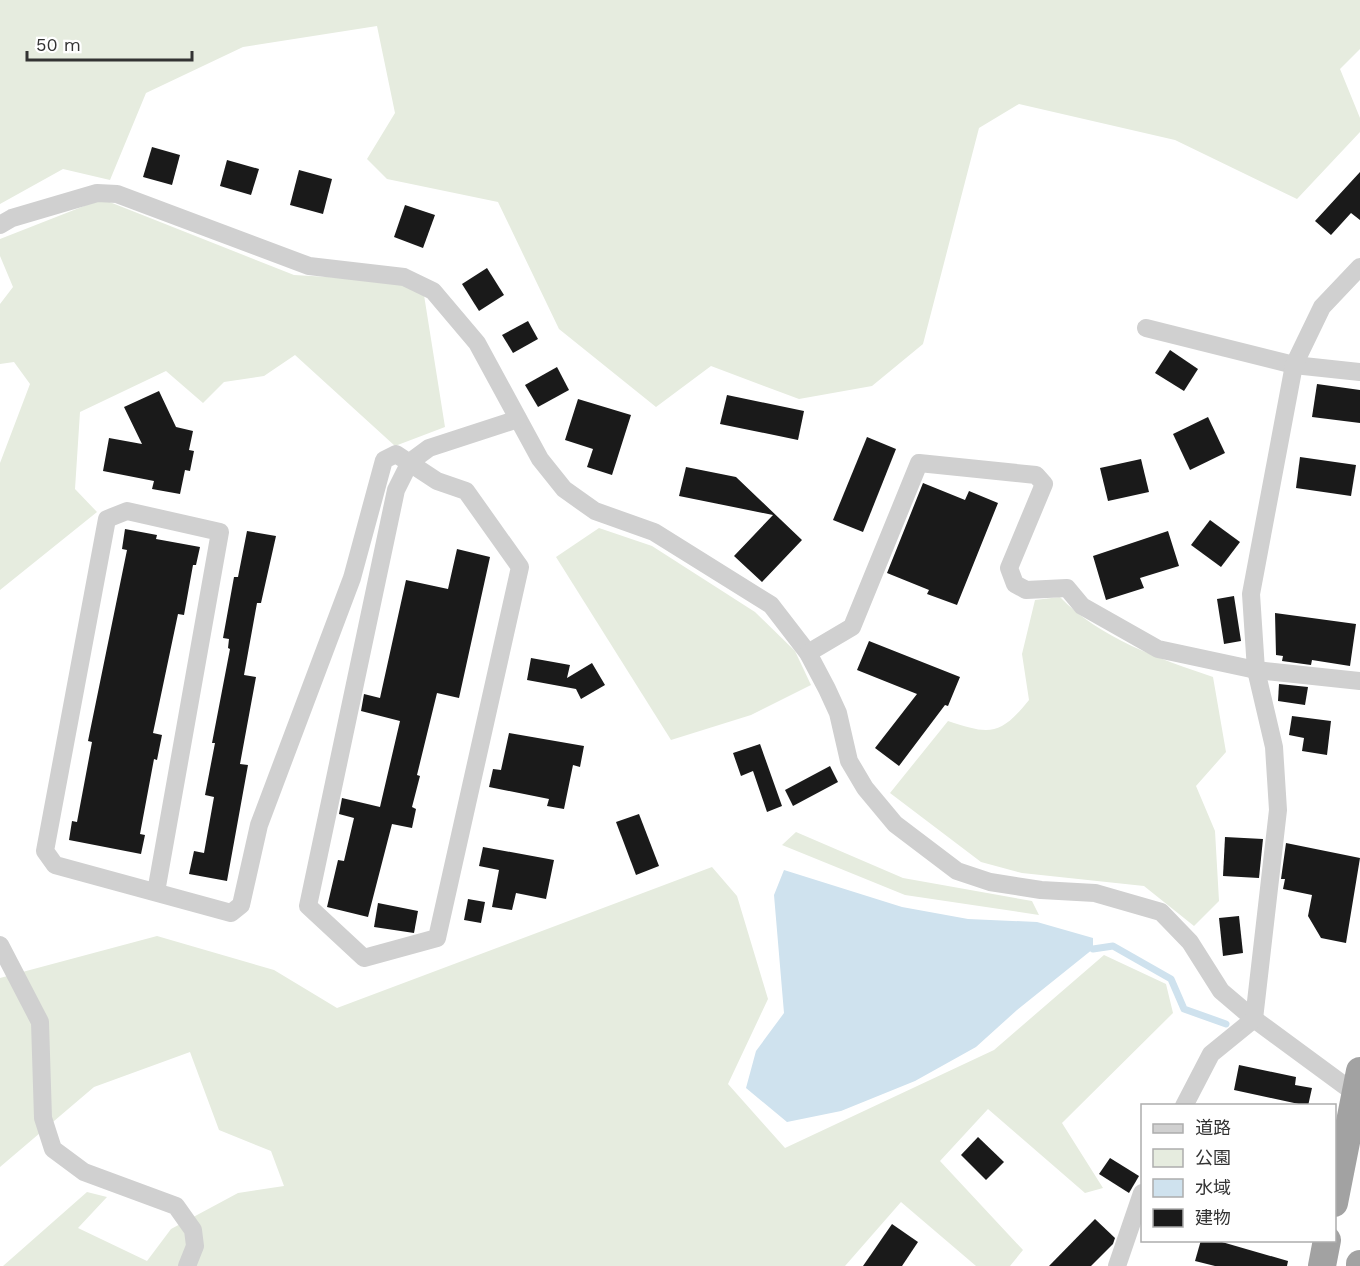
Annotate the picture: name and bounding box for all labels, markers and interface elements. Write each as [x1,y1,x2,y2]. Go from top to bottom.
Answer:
scale bar [27,24,192,62]
text: 50 m [36,34,81,55]
legend [1141,1104,1336,1242]
text: 道路 [1195,1117,1231,1138]
text: 公園 [1195,1147,1231,1168]
text: 水域 [1195,1177,1231,1198]
text: 建物 [1195,1207,1231,1228]

